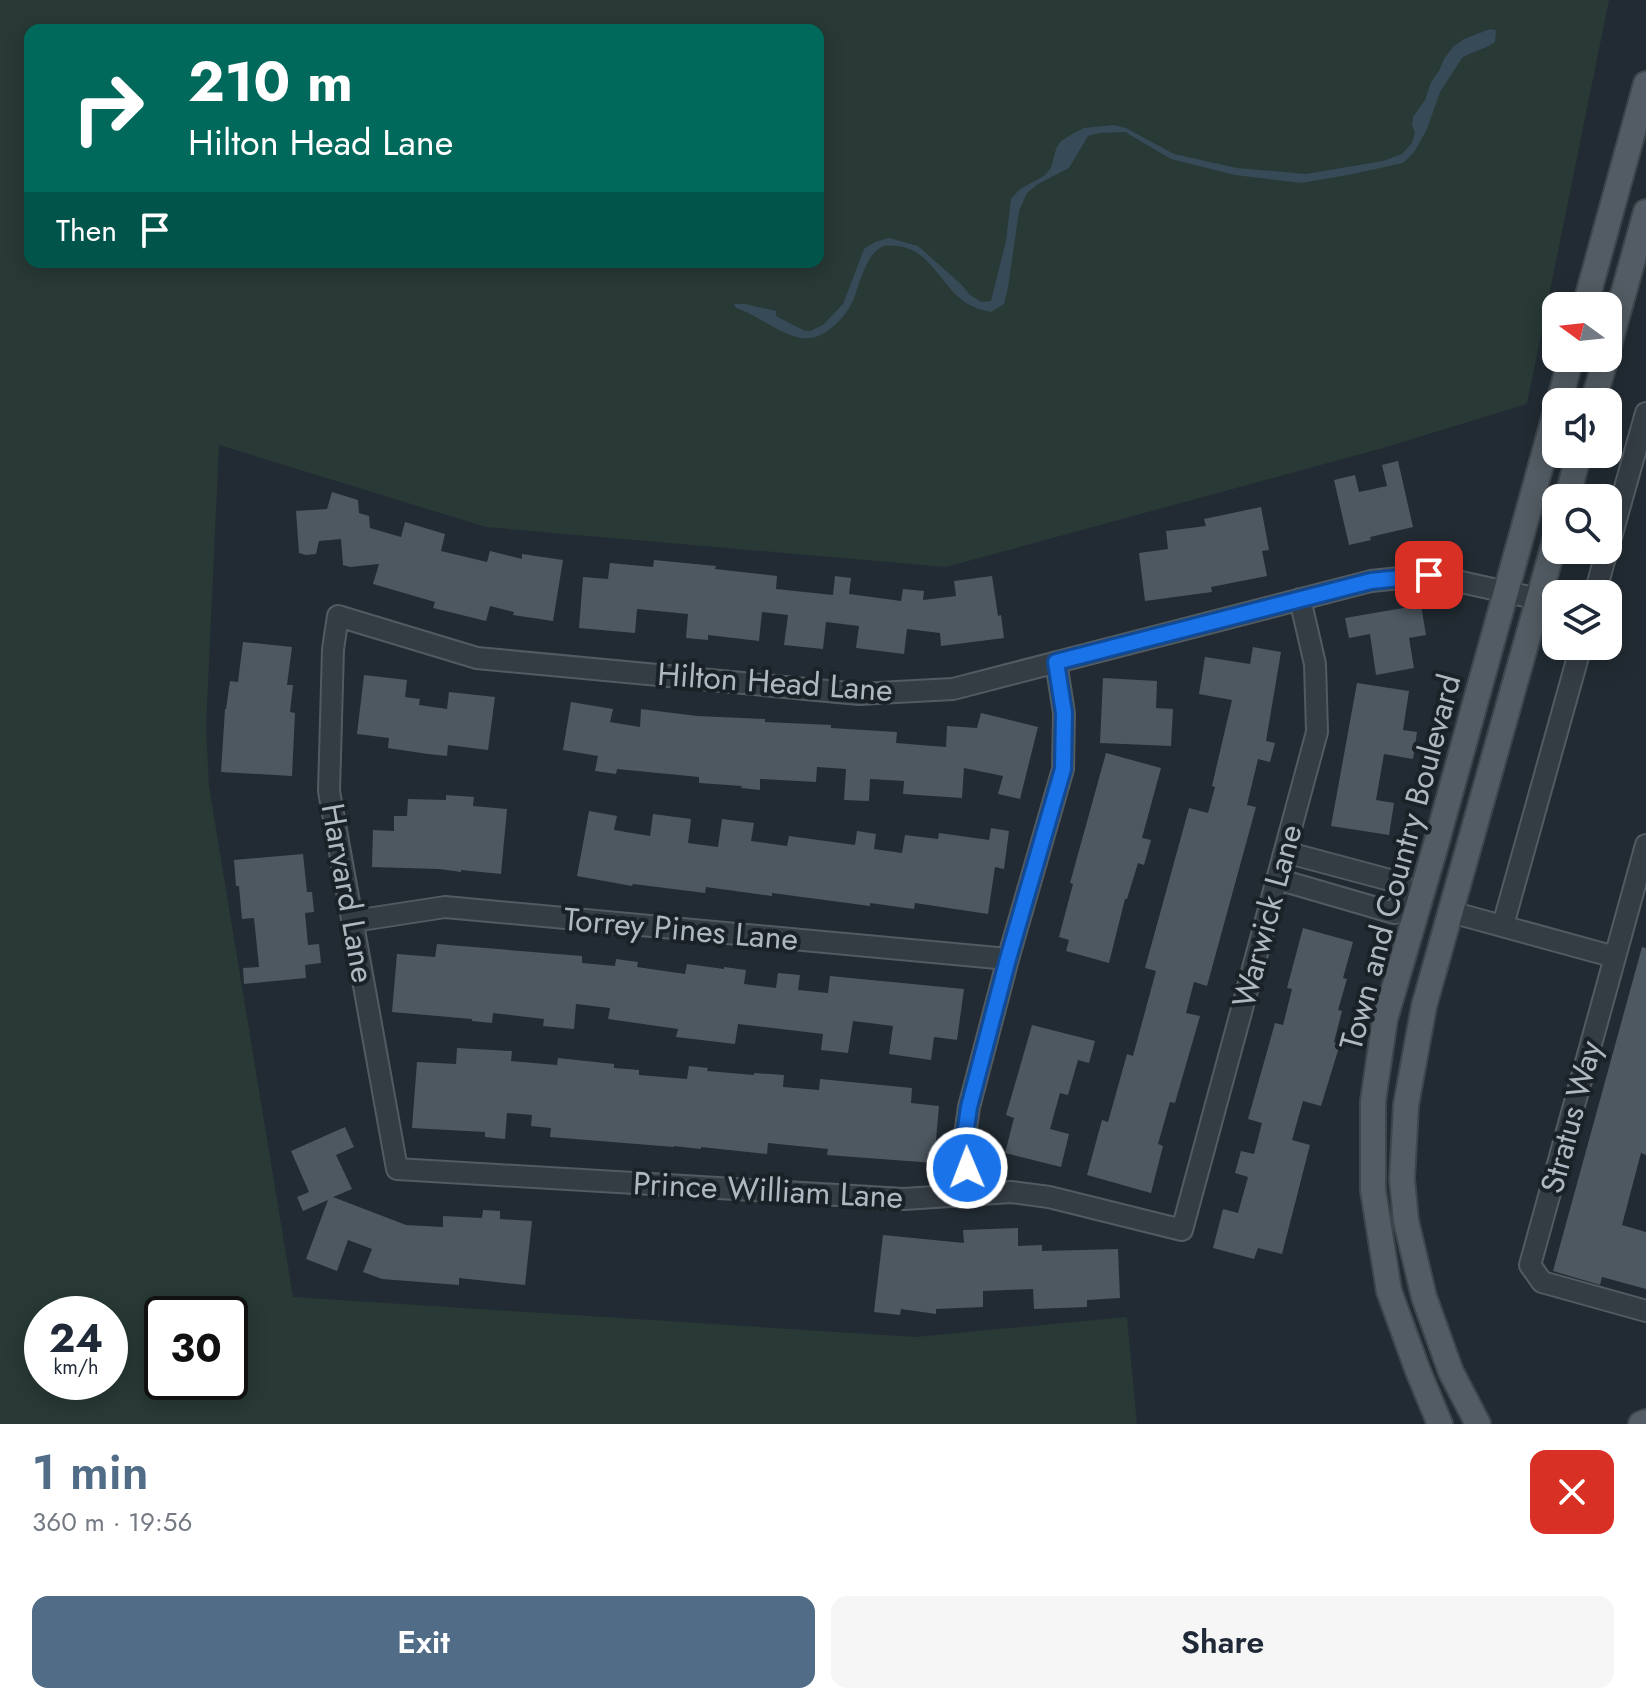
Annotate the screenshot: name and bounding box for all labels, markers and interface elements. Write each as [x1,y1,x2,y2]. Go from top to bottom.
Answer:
text: 210 m [188,41,353,122]
icon: right [56,56,160,160]
text: Hilton Head Lane [188,116,453,168]
icon: arrive [133,208,177,252]
text: Then [56,209,117,252]
north arrow [1542,292,1622,372]
map controls [1542,292,1622,660]
button: sound [1542,388,1622,468]
button: search [1542,484,1622,564]
pin [1395,541,1463,609]
icon: arrive [1407,553,1451,597]
button: layers [1542,580,1622,660]
street label: Hilton Head Lane [656,651,894,713]
street label: Town and Country Boulevard [1328,669,1472,1055]
street label: Harvard Lane [310,800,386,986]
street label: Warwick Lane [1220,819,1314,1013]
street label: Torrey Pines Lane [562,896,800,962]
street label: Stratus Way [1529,1035,1614,1198]
position arrow [925,1126,1009,1210]
street label: Prince William Lane [632,1160,904,1220]
speed limit sign: 30 [144,1296,248,1400]
text: 24 [49,1309,103,1367]
text: km/h [53,1353,99,1382]
text: 1 min [32,1438,149,1507]
button: close [1530,1450,1614,1534]
text: 360 m · 19:56 [32,1503,192,1541]
button: Exit [32,1596,815,1688]
button: Share [831,1596,1614,1688]

